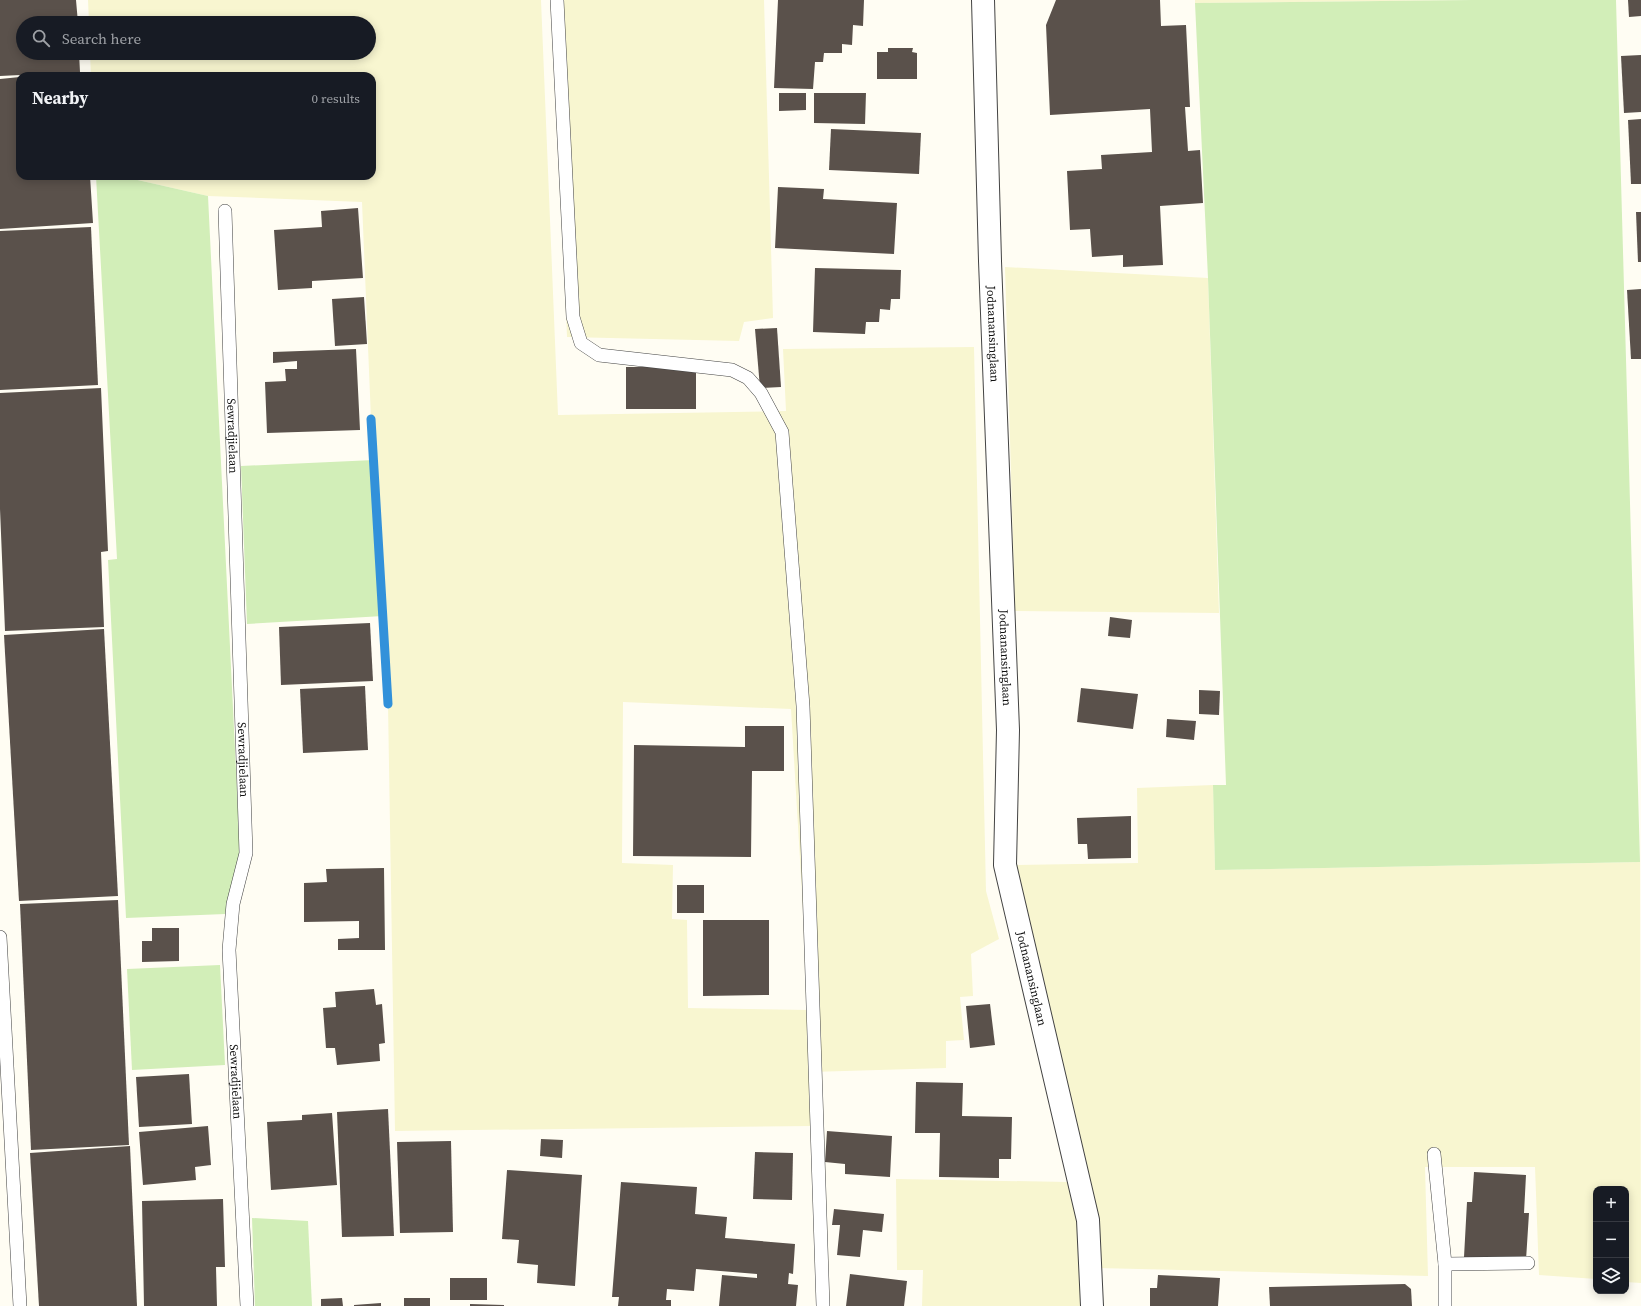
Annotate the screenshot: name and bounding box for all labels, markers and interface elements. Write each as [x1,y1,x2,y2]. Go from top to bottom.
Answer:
search box [16,16,376,60]
icon: search [30,27,52,49]
text: Search here [62,28,141,49]
text: Nearby [32,86,88,110]
text: 0 results [312,90,360,107]
street label: Jodnanansinglaan [983,284,1003,382]
street label: Sewradjielaan [223,398,242,474]
street label: Jodnanansinglaan [995,608,1015,706]
street label: Sewradjielaan [234,722,252,797]
street label: Jodnanansinglaan [1013,929,1050,1027]
street label: Sewradjielaan [226,1044,246,1120]
map controls [1593,1186,1629,1294]
button: + [1593,1186,1629,1222]
button: − [1593,1222,1629,1258]
button: layers [1593,1258,1629,1294]

